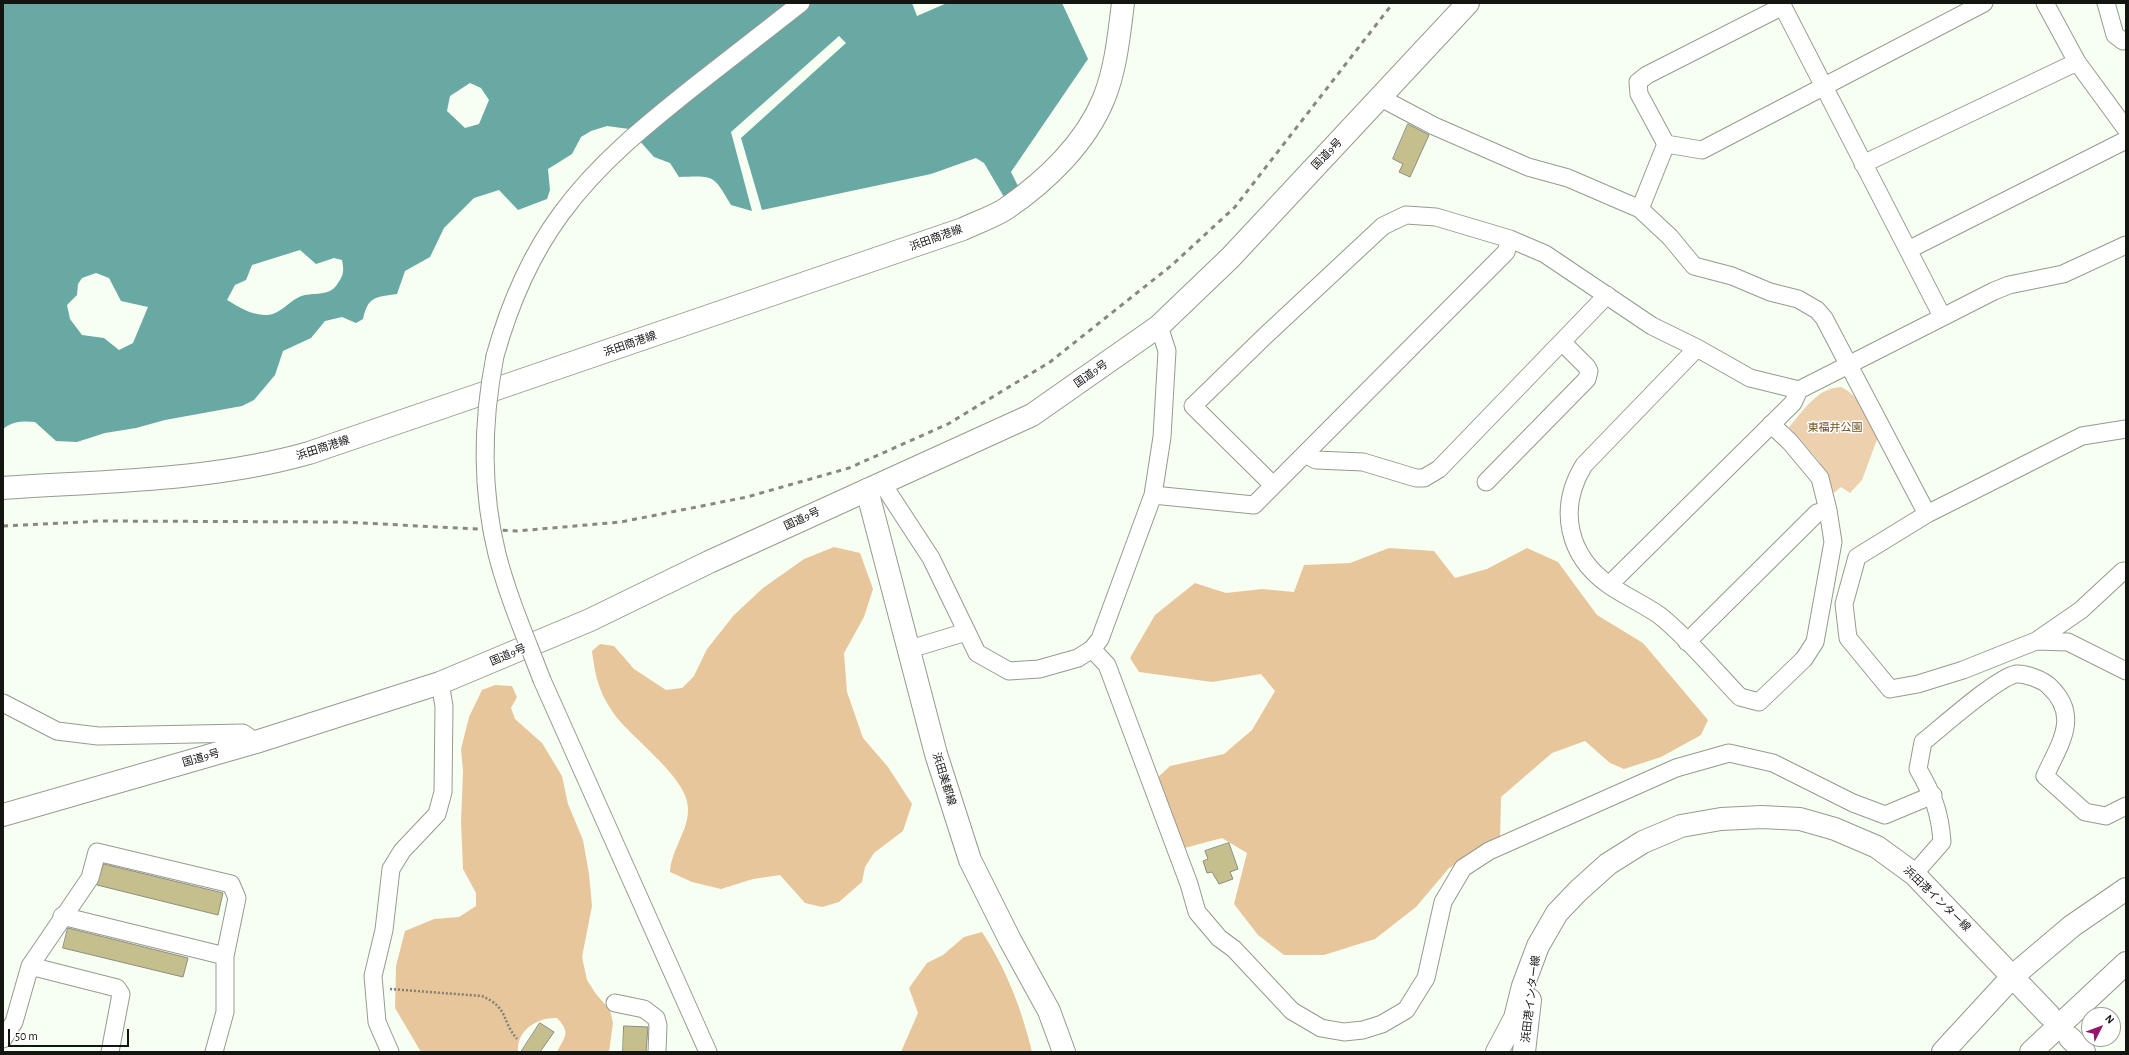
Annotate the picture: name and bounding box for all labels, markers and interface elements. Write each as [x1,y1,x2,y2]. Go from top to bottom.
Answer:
street label: 国道9号 [1309,136,1345,172]
street label: 浜田商港線 [908,222,964,254]
street label: 浜田商港線 [602,329,658,359]
street label: 国道9号 [1072,358,1110,390]
park label: 東福井公園 [1808,421,1862,435]
street label: 浜田商港線 [295,433,351,463]
street label: 国道9号 [782,505,822,533]
street label: 国道9号 [488,641,528,669]
street label: 国道9号 [181,746,221,770]
street label: 浜田美都線 [930,751,958,807]
street label: 浜田港インター線 [1901,864,1973,934]
street label: 浜田港インター線 [1519,955,1543,1043]
north arrow [2081,1007,2121,1047]
text: N [2103,1013,2116,1026]
scale bar [10,1021,131,1047]
text: 50 m [15,1030,38,1042]

